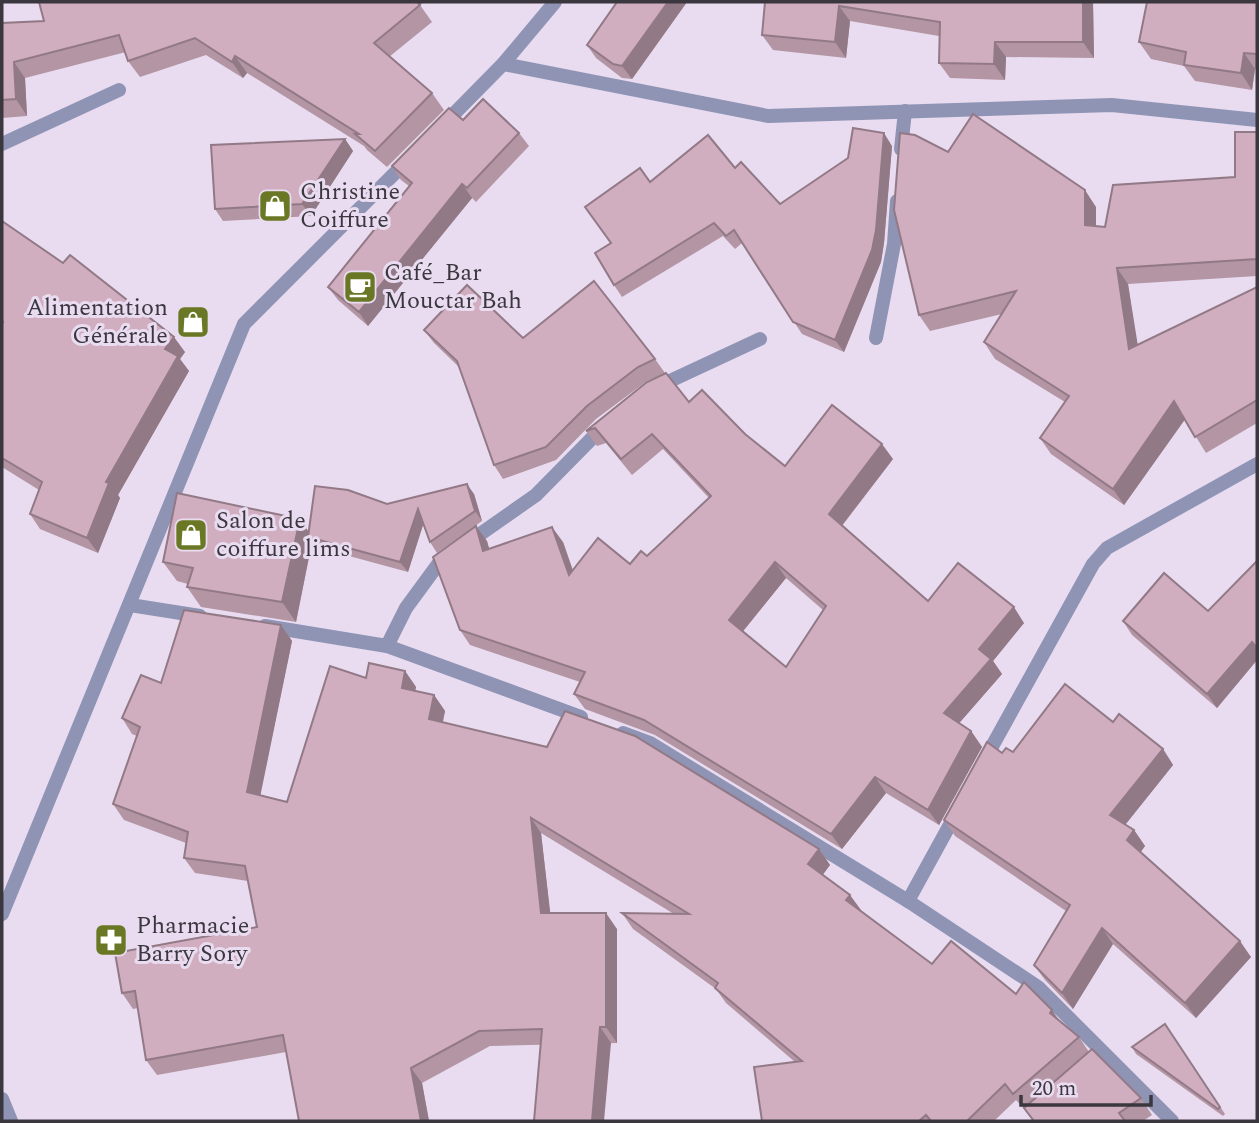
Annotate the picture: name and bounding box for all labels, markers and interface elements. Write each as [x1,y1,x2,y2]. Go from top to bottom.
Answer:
place label: Christine Coiffure [300,174,400,238]
shop icon: Christine Coiffure [256,187,294,225]
place label: Café_Bar Mouctar Bah [384,255,522,319]
cafe icon: Café_Bar Mouctar Bah [341,268,379,306]
place label: Alimentation Générale [26,290,168,354]
shop icon: Alimentation Générale [174,303,212,341]
place label: Salon de coiffure lims [216,503,351,567]
shop icon: Salon de coiffure lims [172,516,210,554]
place label: Pharmacie Barry Sory [136,908,249,972]
pharmacy icon: Pharmacie Barry Sory [92,921,130,959]
scale bar [1021,1064,1150,1108]
text: 20 m [1032,1073,1076,1105]

